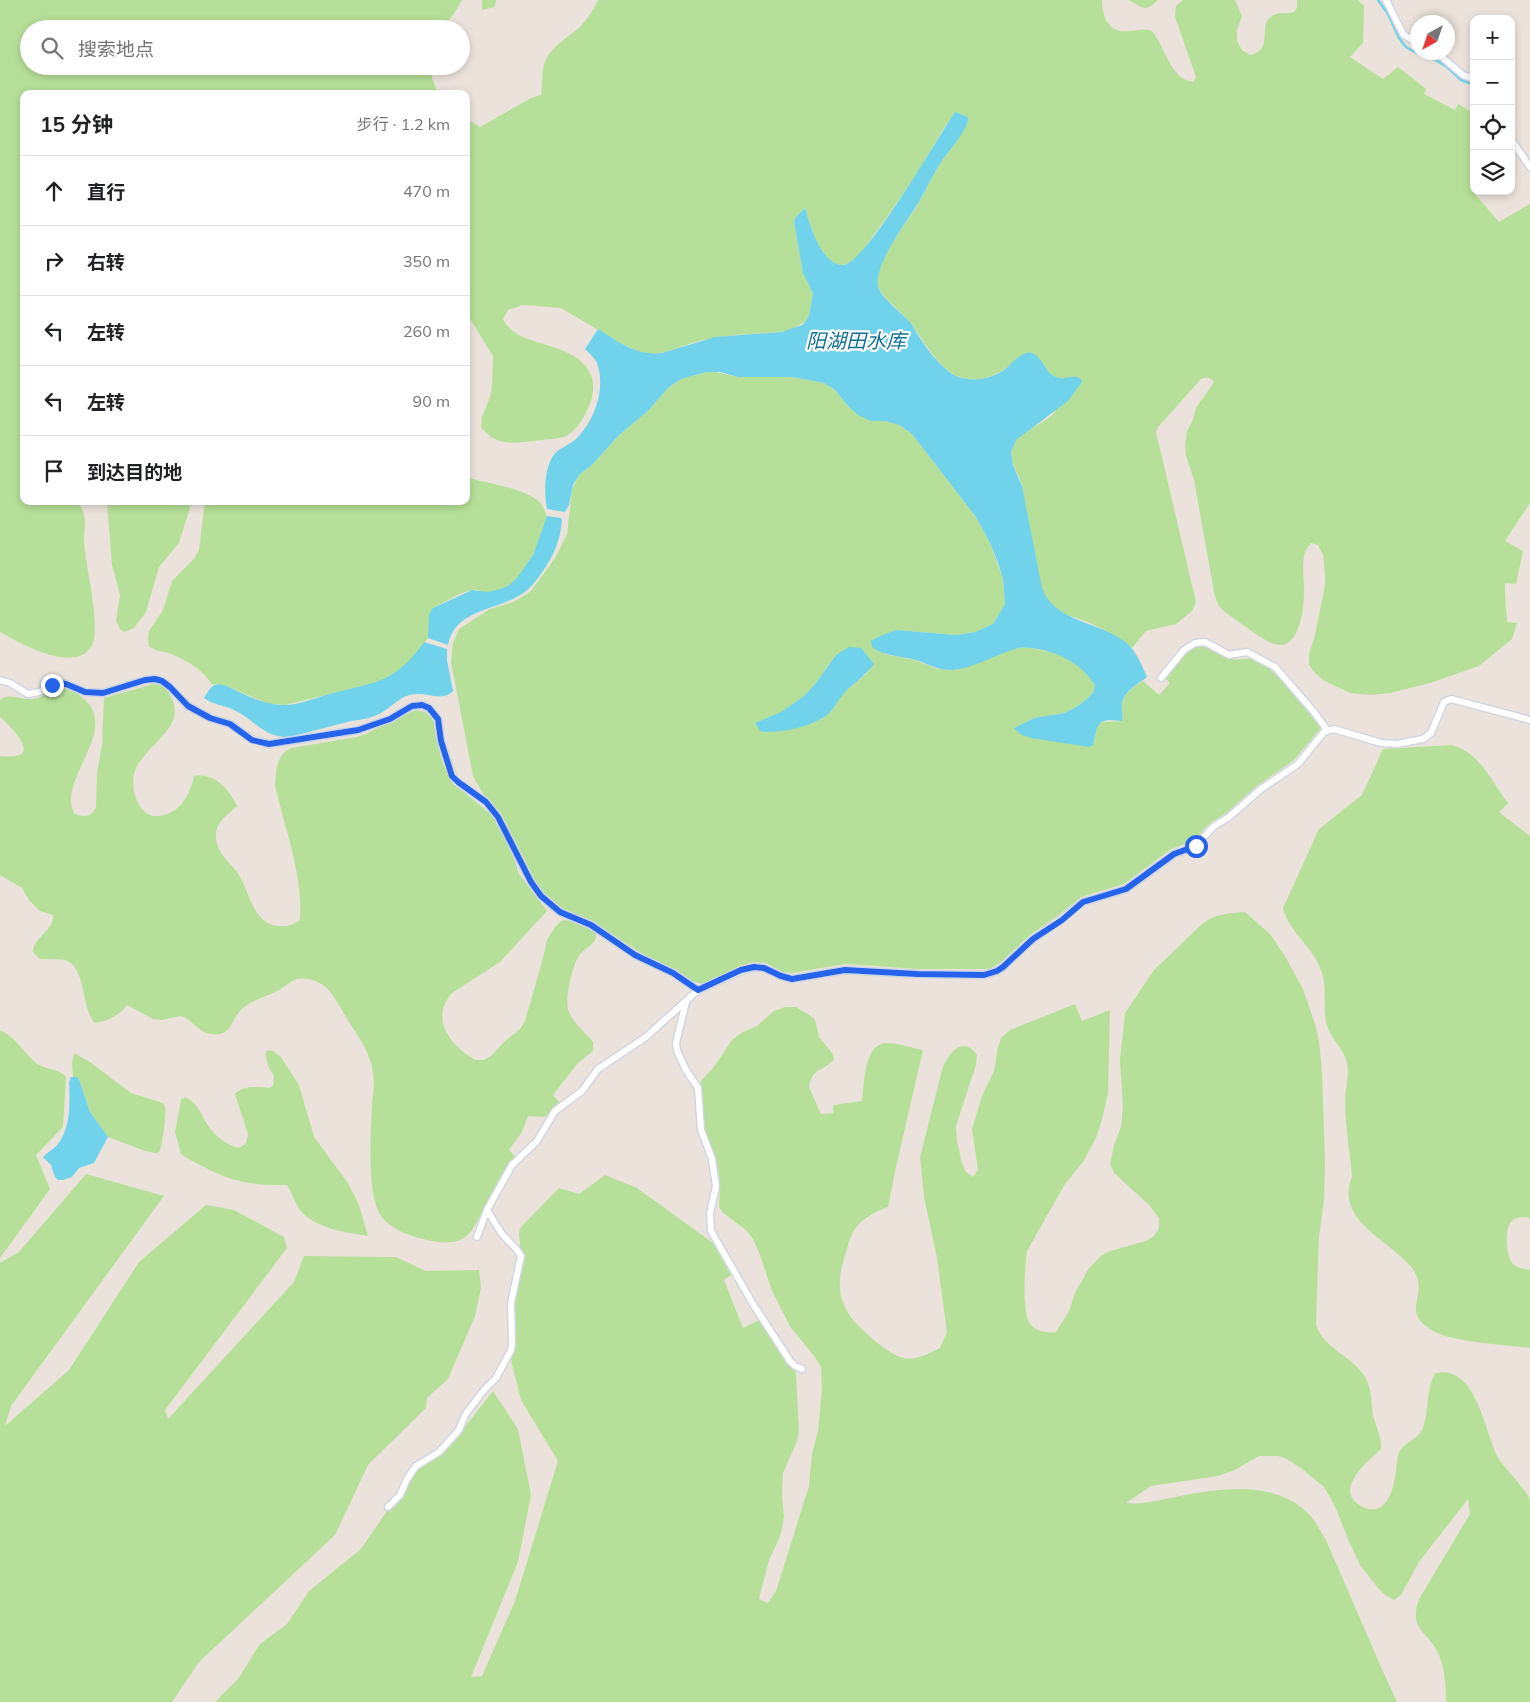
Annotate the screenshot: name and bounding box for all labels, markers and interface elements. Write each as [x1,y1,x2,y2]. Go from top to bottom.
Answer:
north arrow [1410,15,1455,60]
map controls [1470,15,1515,195]
button: + [1470,15,1515,60]
search box [20,20,470,75]
icon: search [38,34,66,62]
text: 搜索地点 [78,37,154,61]
button: − [1470,60,1515,105]
button: locate [1470,105,1515,150]
text: 15 分钟 [40,111,113,137]
text: 步行 · 1.2 km [357,114,450,134]
button: layers [1470,150,1515,195]
icon: ahead [40,177,68,205]
text: 直行 [87,180,125,204]
text: 470 m [403,181,450,201]
icon: right [40,247,68,275]
text: 右转 [87,250,125,274]
text: 350 m [403,251,450,271]
icon: left [40,317,68,345]
text: 左转 [87,320,125,344]
text: 260 m [403,321,450,341]
water label: 阳湖田水库 [806,328,909,353]
icon: left [40,387,68,415]
text: 左转 [87,390,125,414]
text: 90 m [413,391,450,411]
icon: arrive [40,457,68,485]
text: 到达目的地 [87,460,182,484]
route end [41,674,64,697]
route start [1185,835,1208,858]

